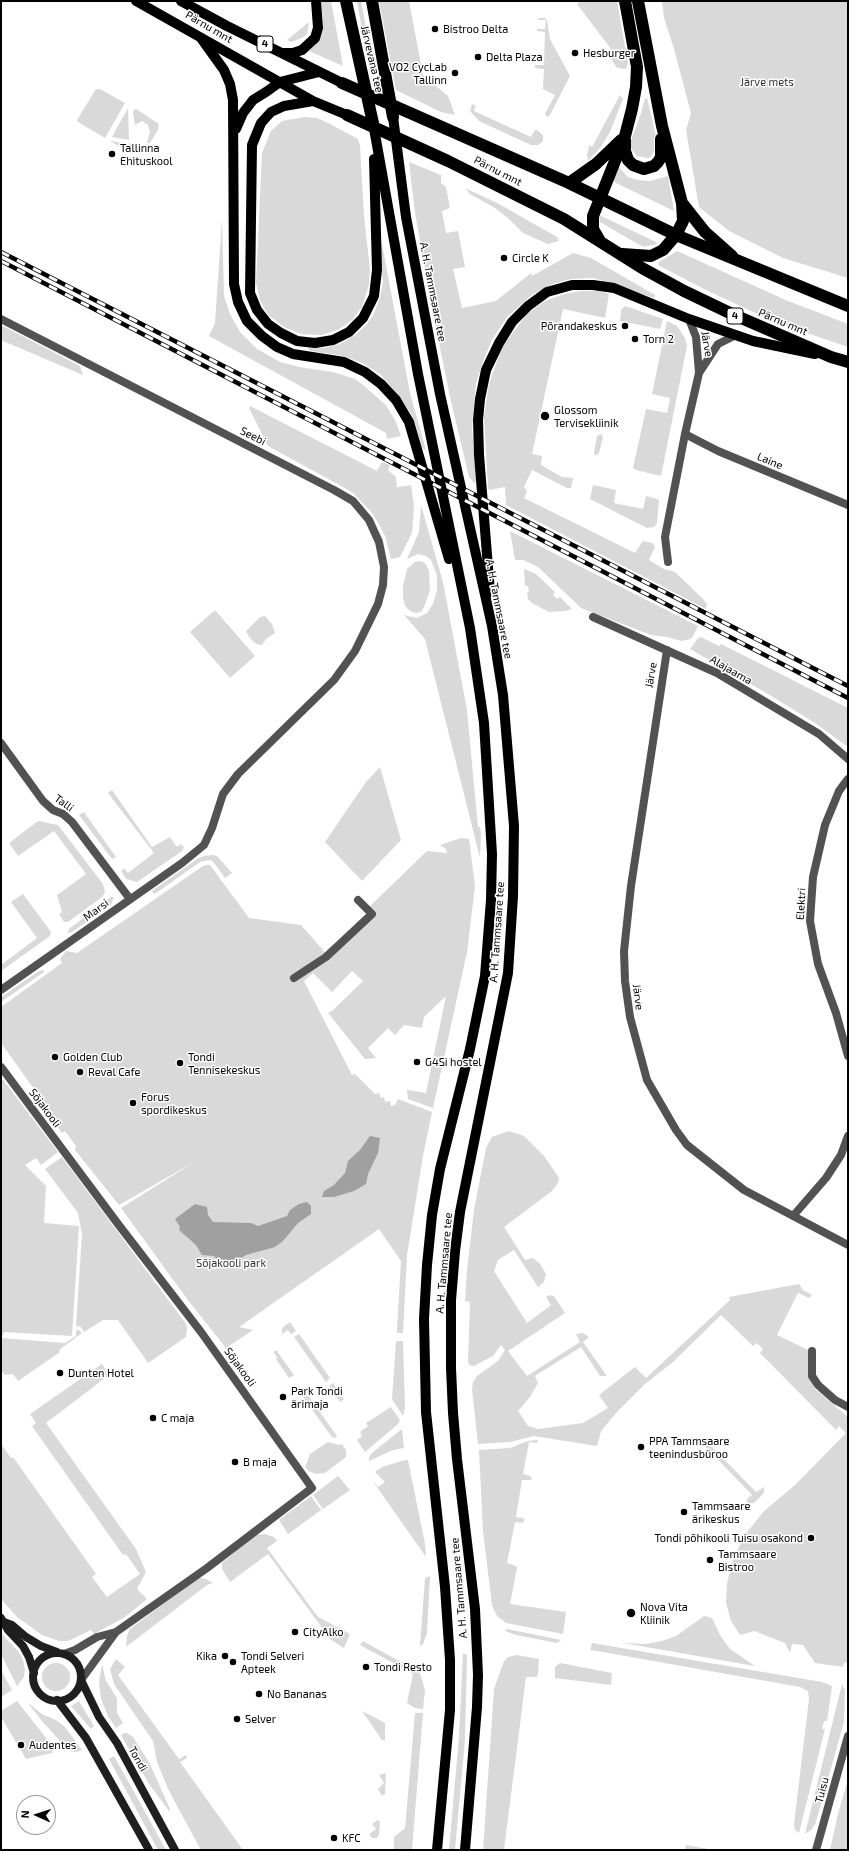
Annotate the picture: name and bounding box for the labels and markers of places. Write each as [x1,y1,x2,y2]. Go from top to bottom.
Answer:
place label: Bistroo Delta [443,22,508,36]
marker: Bistroo Delta [430,24,440,34]
place label: Hesburger [583,46,635,60]
marker: Hesburger [570,48,580,58]
place label: Delta Plaza [486,50,543,64]
marker: Delta Plaza [473,52,483,62]
place label: VO2 CycLab Tallinn [389,60,447,86]
marker: VO2 CycLab Tallinn [450,68,460,78]
place label: Tallinna Ehituskool [120,141,173,167]
marker: Tallinna Ehituskool [107,149,117,159]
place label: Circle K [512,251,549,265]
marker: Circle K [499,253,509,263]
place label: Põrandakeskus [541,319,617,333]
marker: Põrandakeskus [620,321,630,331]
place label: Torn 2 [643,332,674,346]
marker: Torn 2 [630,334,640,344]
place label: Glossom Tervisekliinik [554,403,619,429]
marker: Glossom Tervisekliinik [539,410,551,422]
place label: Golden Club [63,1050,123,1064]
place label: Tondi Tennisekeskus [188,1050,260,1076]
marker: Golden Club [50,1052,60,1062]
place label: G4Si hostel [425,1055,482,1069]
marker: G4Si hostel [412,1057,422,1067]
marker: Tondi Tennisekeskus [175,1058,185,1068]
place label: Reval Cafe [88,1065,140,1079]
marker: Reval Cafe [75,1067,85,1077]
place label: Forus spordikeskus [141,1090,207,1116]
marker: Forus spordikeskus [128,1098,138,1108]
place label: Dunten Hotel [68,1366,134,1380]
marker: Dunten Hotel [55,1368,65,1378]
place label: Park Tondi ärimaja [291,1384,343,1410]
marker: Park Tondi ärimaja [278,1392,288,1402]
place label: C maja [161,1411,194,1425]
marker: C maja [148,1413,158,1423]
place label: PPA Tammsaare teenindusbüroo [649,1434,729,1460]
marker: PPA Tammsaare teenindusbüroo [636,1442,646,1452]
place label: B maja [243,1455,277,1469]
marker: B maja [230,1457,240,1467]
place label: Tammsaare ärikeskus [692,1499,751,1525]
marker: Tammsaare ärikeskus [679,1507,689,1517]
place label: Tondi põhikooli Tuisu osakond [655,1531,803,1545]
marker: Tondi põhikooli Tuisu osakond [806,1533,816,1543]
place label: Tammsaare Bistroo [718,1547,777,1573]
marker: Tammsaare Bistroo [705,1555,715,1565]
place label: Nova Vita Kliinik [640,1600,688,1626]
marker: Nova Vita Kliinik [625,1607,637,1619]
place label: CityAlko [303,1625,344,1639]
marker: CityAlko [290,1627,300,1637]
place label: Kika [196,1649,217,1663]
place label: Tondi Selveri Apteek [241,1649,304,1675]
marker: Kika [220,1651,230,1661]
marker: Tondi Selveri Apteek [228,1657,238,1667]
place label: Tondi Resto [374,1660,432,1674]
marker: Tondi Resto [361,1662,371,1672]
place label: No Bananas [267,1687,327,1701]
marker: No Bananas [254,1689,264,1699]
place label: Selver [245,1712,276,1726]
marker: Selver [232,1714,242,1724]
place label: Audentes [29,1738,76,1752]
marker: Audentes [16,1740,26,1750]
place label: KFC [342,1831,361,1845]
marker: KFC [329,1833,339,1843]

